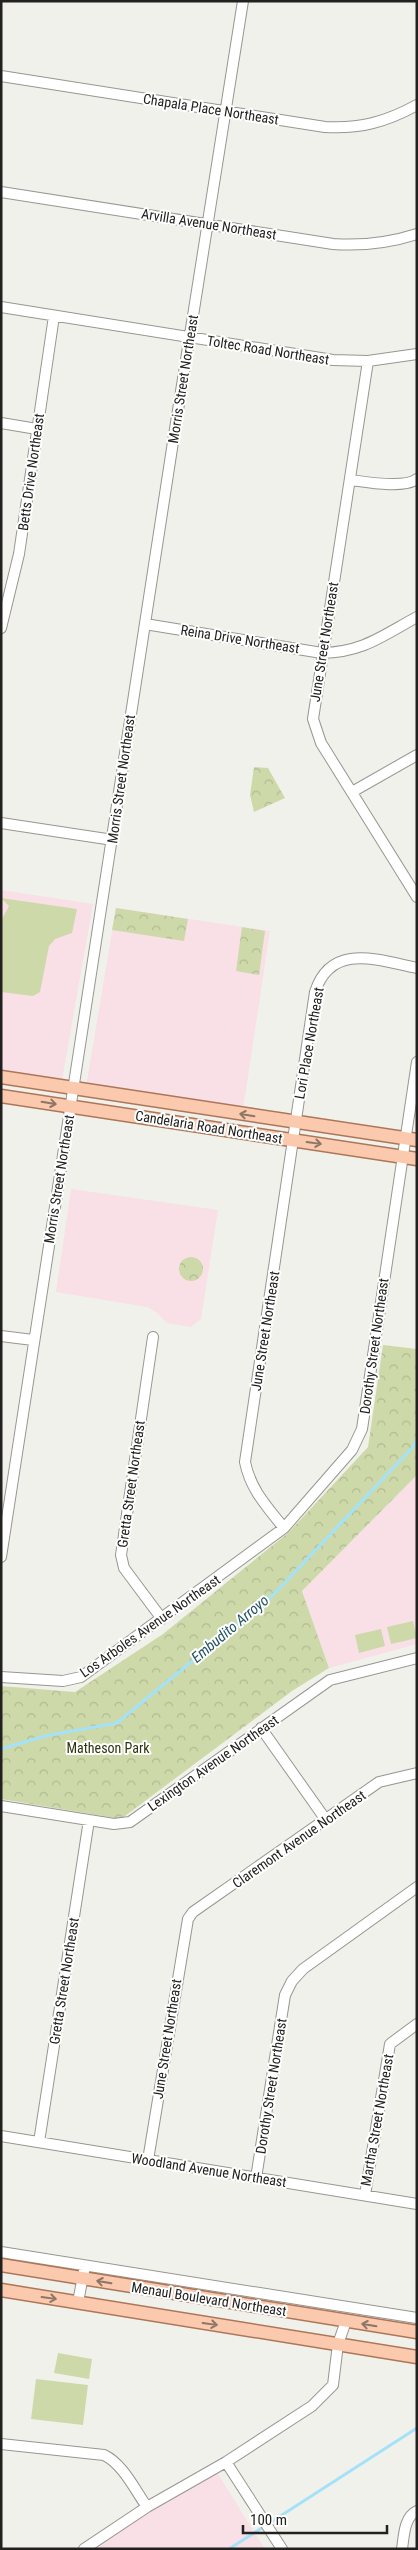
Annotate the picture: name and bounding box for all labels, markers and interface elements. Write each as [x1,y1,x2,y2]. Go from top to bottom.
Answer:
street label: Chapala Place Northeast [142,90,280,128]
street label: Arvilla Avenue Northeast [140,205,278,243]
street label: Morris Street Northeast [165,314,201,444]
street label: Toltec Road Northeast [206,332,330,368]
street label: Betts Drive Northeast [15,412,47,532]
street label: June Street Northeast [307,581,341,703]
street label: Reina Drive Northeast [179,622,301,656]
street label: Morris Street Northeast [104,714,138,844]
street label: Lori Place Northeast [291,986,327,1100]
one-way arrow [41,1098,57,1108]
street label: Candelaria Road Northeast [134,1107,284,1147]
one-way arrow [240,1109,256,1119]
street label: Morris Street Northeast [41,1114,77,1244]
one-way arrow [306,1139,322,1149]
street label: June Street Northeast [248,1270,282,1392]
street label: Dorothy Street Northeast [357,1277,391,1415]
street label: Gretta Street Northeast [114,1419,148,1549]
street label: Los Arboles Avenue Northeast [77,1571,223,1681]
water label: Embudito Arroyo [188,1591,272,1667]
street label: Lexington Avenue Northeast [145,1712,281,1814]
park label: Matheson Park [66,1740,150,1756]
street label: Claremont Avenue Northeast [229,1787,369,1891]
street label: Gretta Street Northeast [46,1916,82,2046]
street label: June Street Northeast [150,1978,184,2100]
street label: Dorothy Street Northeast [252,2017,290,2155]
street label: Martha Street Northeast [358,2053,396,2187]
street label: Woodland Avenue Northeast [130,2150,288,2190]
one-way arrow [97,2277,113,2287]
street label: Menaul Boulevard Northeast [130,2279,288,2319]
one-way arrow [41,2293,57,2303]
one-way arrow [201,2319,217,2329]
one-way arrow [361,2319,377,2329]
scale bar [243,2502,387,2534]
text: 100 m [250,2511,287,2529]

